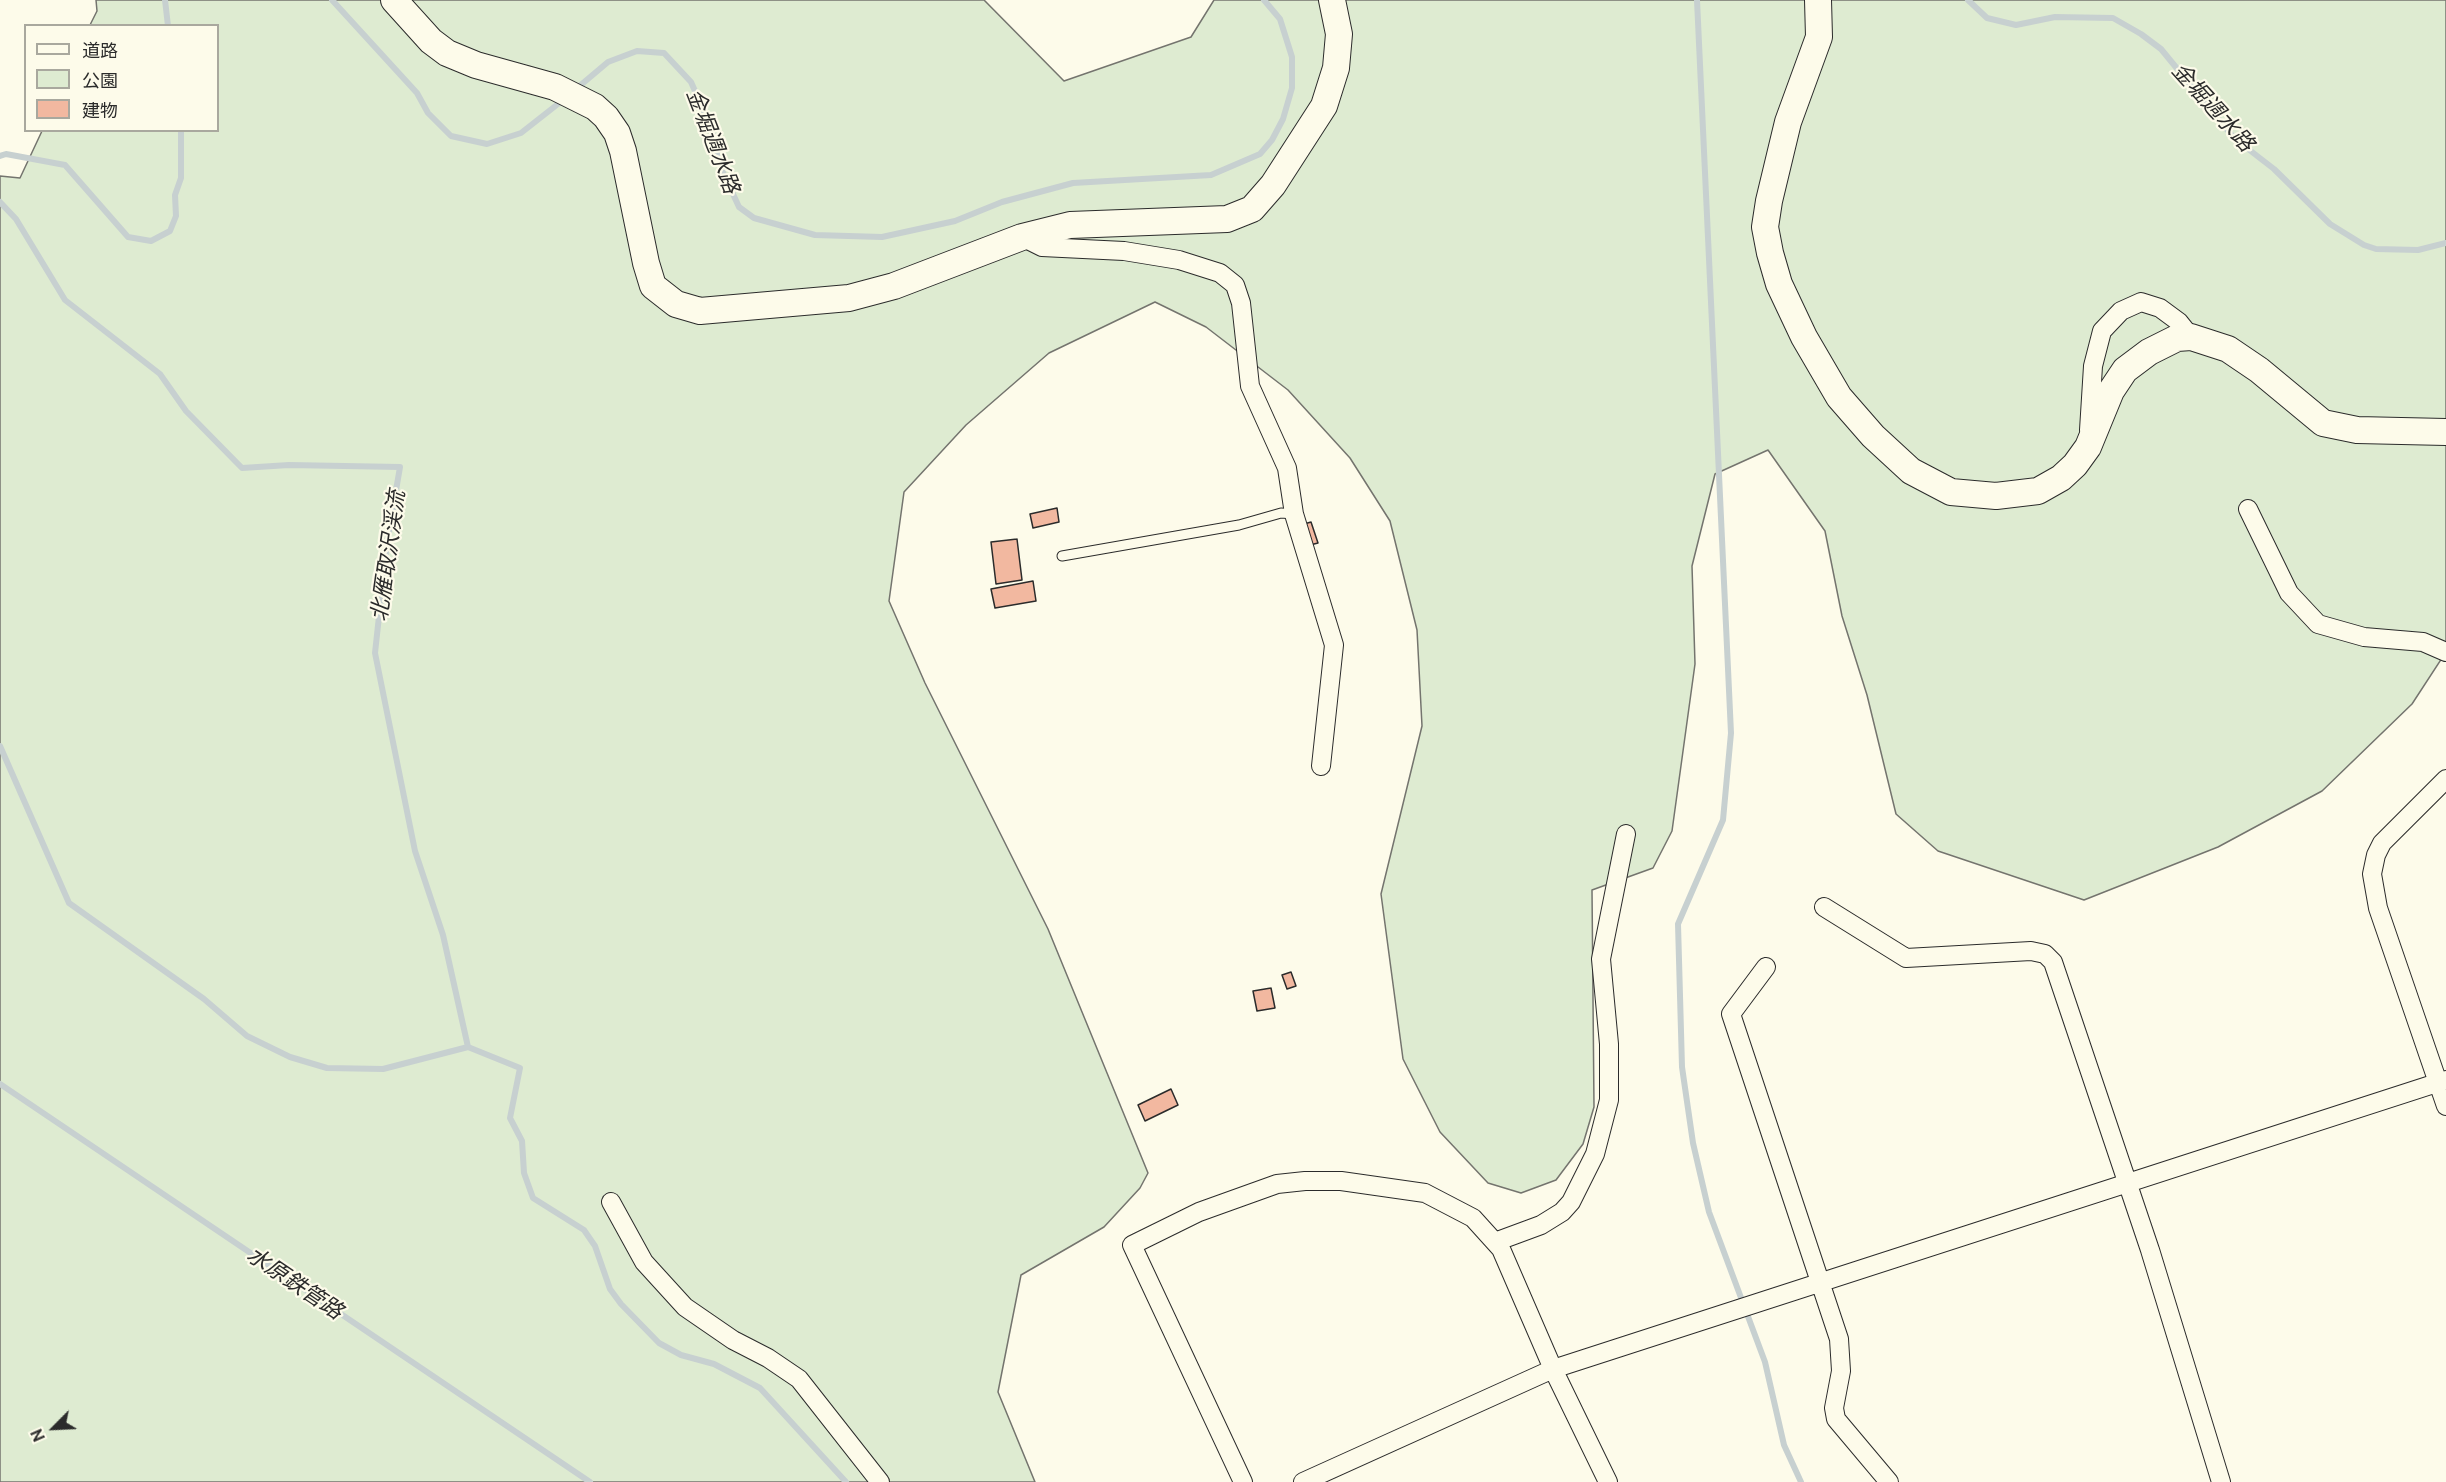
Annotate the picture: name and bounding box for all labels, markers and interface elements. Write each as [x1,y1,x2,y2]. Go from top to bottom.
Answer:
legend [24,24,219,132]
text: 道路 [82,40,118,60]
water label: 金堀週水路 [2166,57,2260,157]
text: 公園 [82,70,118,90]
water label: 金堀週水路 [681,85,745,197]
text: 建物 [82,100,118,120]
water label: 北雁取沢渓流 [366,489,410,623]
water label: 水原鉄管路 [242,1241,348,1325]
north arrow [24,1398,84,1458]
text: N [27,1426,48,1444]

